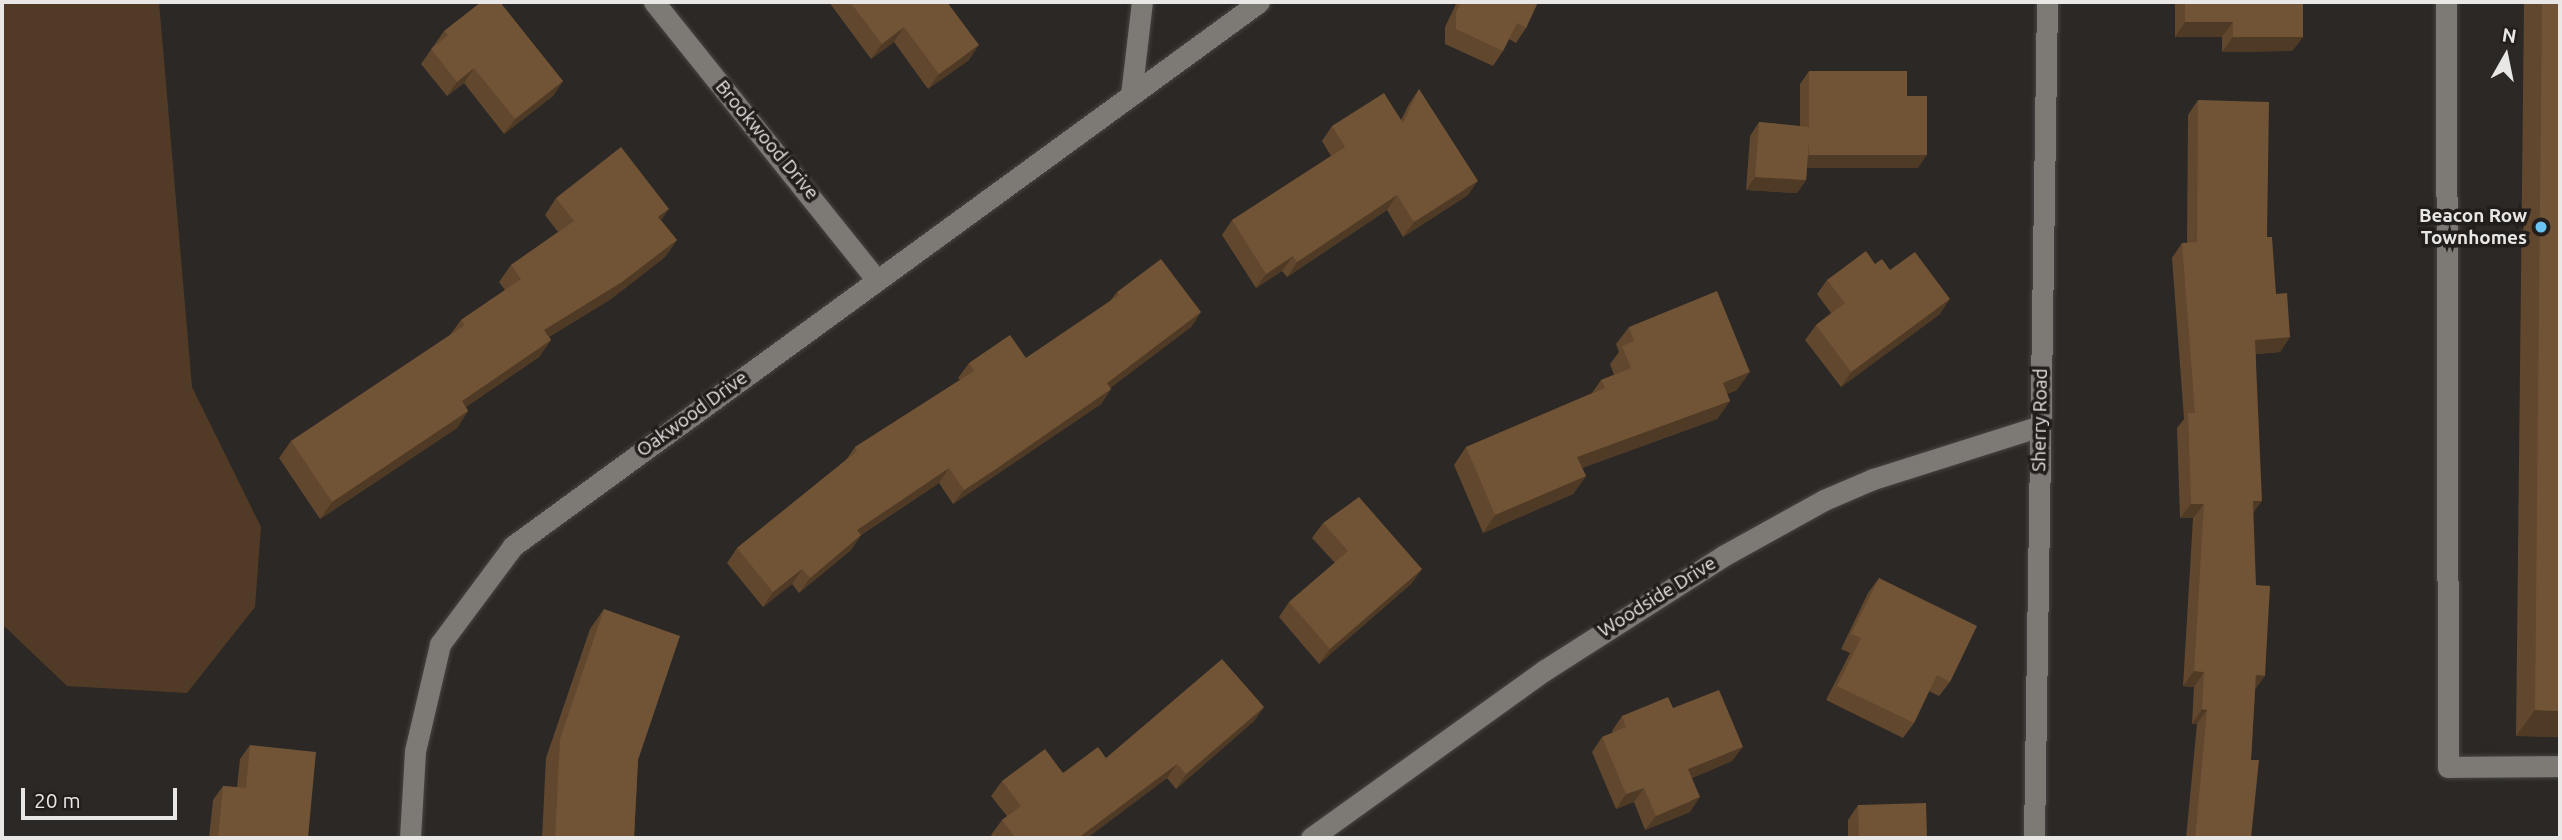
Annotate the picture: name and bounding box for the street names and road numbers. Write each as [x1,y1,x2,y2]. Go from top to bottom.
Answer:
street label: Brookwood Drive [711,76,823,204]
street label: Oakwood Drive [632,366,752,462]
street label: Sherry Road [2028,368,2052,472]
street label: Woodside Drive [1594,552,1720,642]

